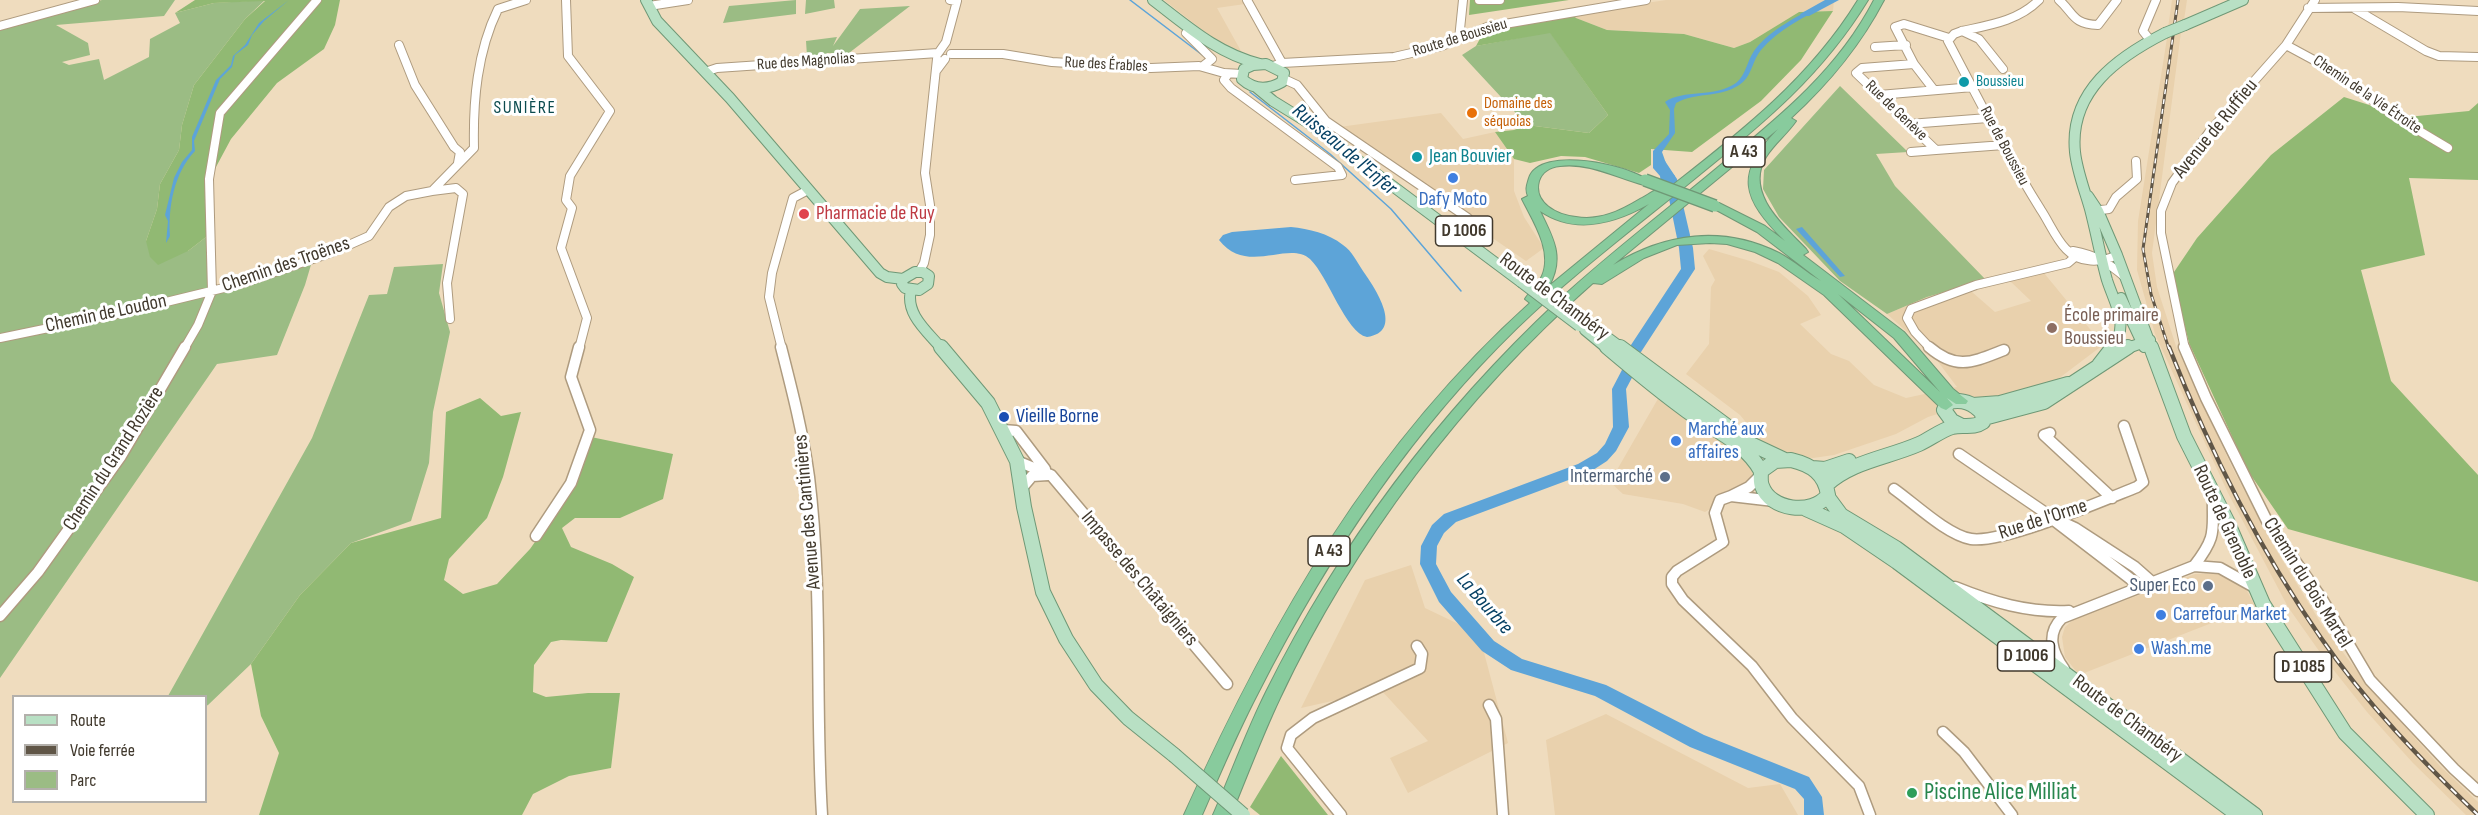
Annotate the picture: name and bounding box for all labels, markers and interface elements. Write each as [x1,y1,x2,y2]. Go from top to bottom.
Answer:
street label: Route de Boussieu [1410,15,1510,61]
street label: Rue des Magnolias [756,49,856,75]
street label: Chemin de la Vie Étroite [2309,52,2425,138]
street label: Rue des Érables [1064,53,1148,77]
place label: Boussieu [1976,72,2024,92]
marker: Boussieu [1957,75,1971,89]
street label: Avenue de Ruffieu [2169,75,2263,183]
street label: Rue de Genève [1861,77,1931,145]
place label: Domaine des séquoias [1484,94,1553,132]
district label: SUNIÈRE [493,97,557,119]
water label: Ruisseau de l'Enfer [1286,99,1402,201]
street label: Rue de Boussieu [1975,103,2033,189]
marker: Domaine des séquoias [1465,106,1479,120]
road number: A 43 [1723,137,1765,167]
place label: Jean Bouvier [1429,145,1511,169]
marker: Jean Bouvier [1410,150,1424,164]
marker: Dafy Moto [1446,171,1460,185]
place label: Dafy Moto [1419,188,1487,212]
place label: Pharmacie de Ruy [816,202,935,226]
marker: Pharmacie de Ruy [797,207,811,221]
road number: D 1006 [1436,216,1492,246]
street label: Chemin des Troënes [219,232,353,298]
street label: Route de Chambéry [1494,248,1614,346]
street label: Chemin de Loudon [43,289,169,339]
place label: École primaire Boussieu [2064,304,2159,351]
marker: École primaire Boussieu [2045,321,2059,335]
street label: Chemin du Grand Rozière [58,382,170,536]
place label: Vieille Borne [1016,405,1099,429]
marker: Vieille Borne [997,410,1011,424]
place label: Marché aux affaires [1688,418,1764,465]
street label: Avenue des Cantinières [789,434,827,590]
marker: Marché aux affaires [1669,434,1683,448]
street label: Route de Grenoble [2187,461,2261,583]
place label: Intermarché [1570,465,1653,489]
marker: Intermarché [1658,470,1672,484]
street label: Rue de l'Orme [1996,494,2090,546]
street label: Impasse des Châtaigniers [1075,506,1203,652]
street label: Chemin du Bois Martel [2257,513,2357,653]
road number: A 43 [1308,536,1350,566]
water label: La Bourbre [1450,568,1518,640]
place label: Super Eco [2130,574,2196,598]
marker: Super Eco [2201,579,2215,593]
place label: Carrefour Market [2173,603,2287,627]
marker: Carrefour Market [2154,608,2168,622]
place label: Wash.me [2151,637,2212,661]
road number: D 1006 [1998,641,2054,671]
marker: Wash.me [2132,642,2146,656]
road number: D 1085 [2274,652,2332,682]
street label: Route de Chambéry [2067,670,2187,768]
legend [12,695,207,803]
text: Route [70,710,106,731]
text: Voie ferrée [70,740,135,761]
text: Parc [70,770,96,791]
place label: Piscine Alice Milliat [1924,779,2077,807]
marker: Piscine Alice Milliat [1905,786,1919,800]

